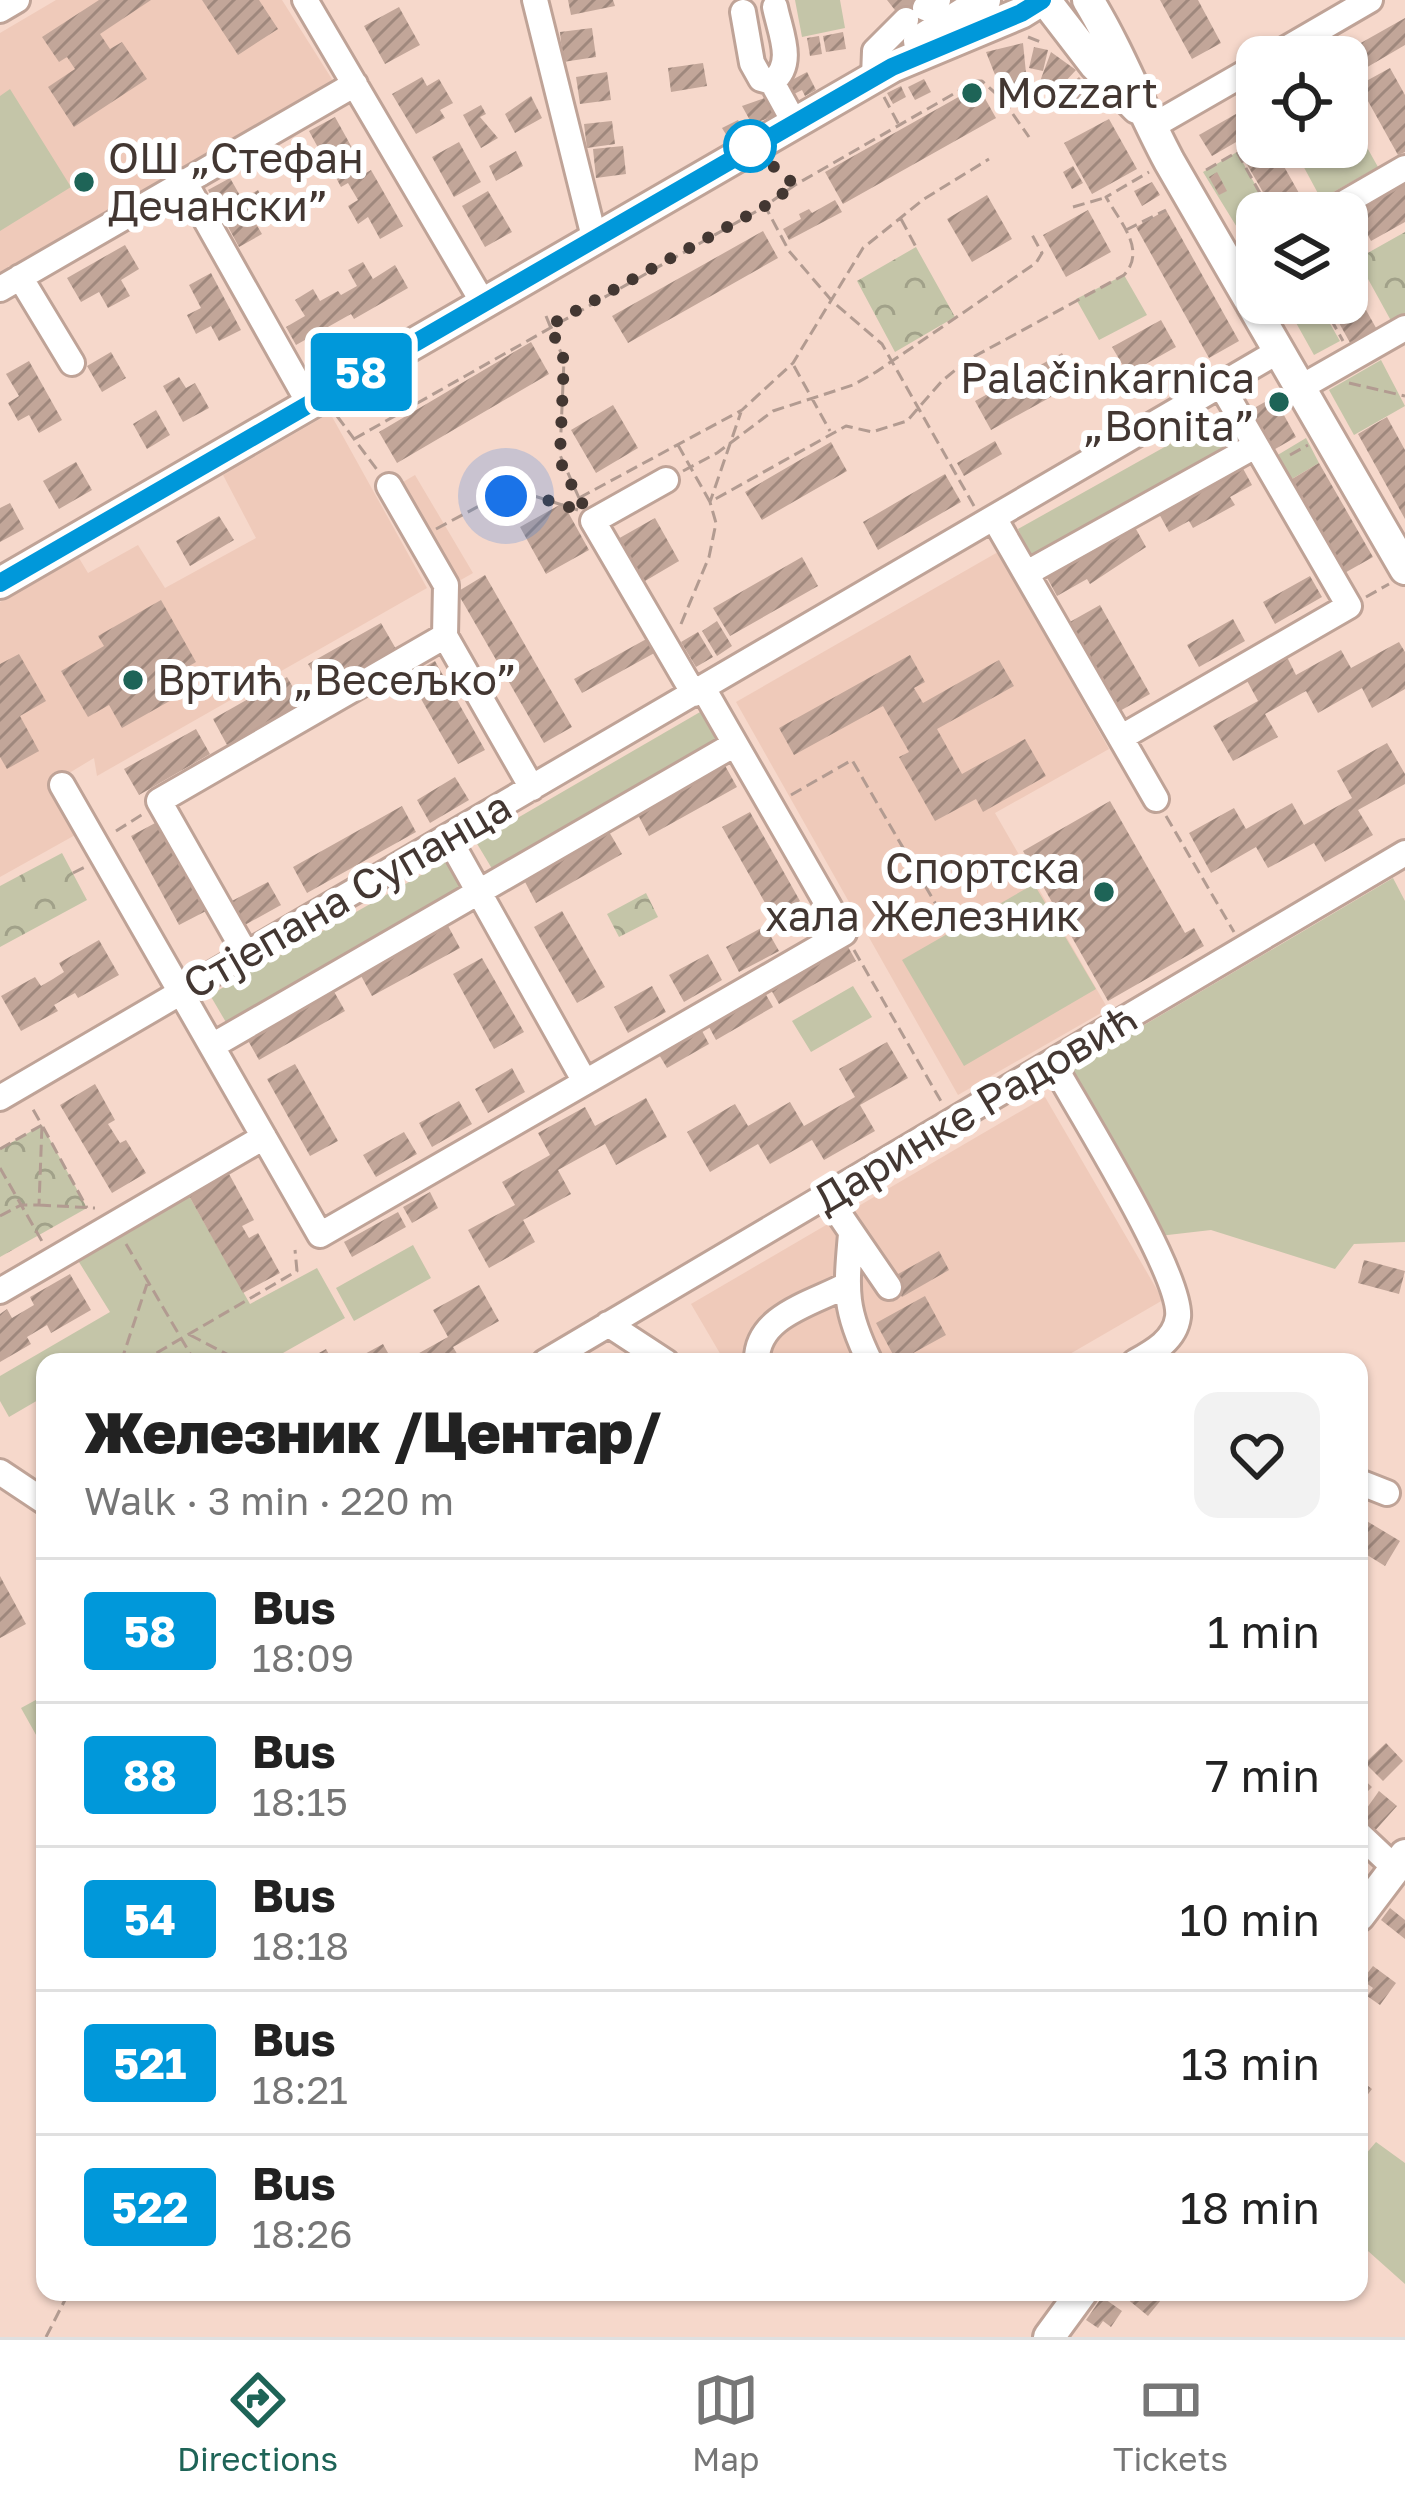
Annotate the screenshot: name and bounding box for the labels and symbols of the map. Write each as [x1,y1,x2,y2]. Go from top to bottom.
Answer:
place label: Mozzart [996,67,1158,117]
marker: Mozzart [959,80,985,106]
unlabelled marker [725,121,775,171]
place label: ОШ „Стефан Дечански” [108,132,364,230]
marker: ОШ „Стефан Дечански” [71,169,97,195]
line badge: 58 [307,333,415,411]
place label: Palačinkarnica „Bonita” [960,352,1255,450]
marker: Palačinkarnica „Bonita” [1266,389,1292,415]
your location [476,466,536,526]
place label: Вртић „Весељко” [157,654,517,704]
marker: Вртић „Весељко” [120,667,146,693]
street label: Стјепана Супанца [174,780,519,1008]
place label: Спортска хала Железник [765,842,1080,940]
marker: Спортска хала Железник [1091,879,1117,905]
street label: Даринке Радовић [804,991,1145,1223]

